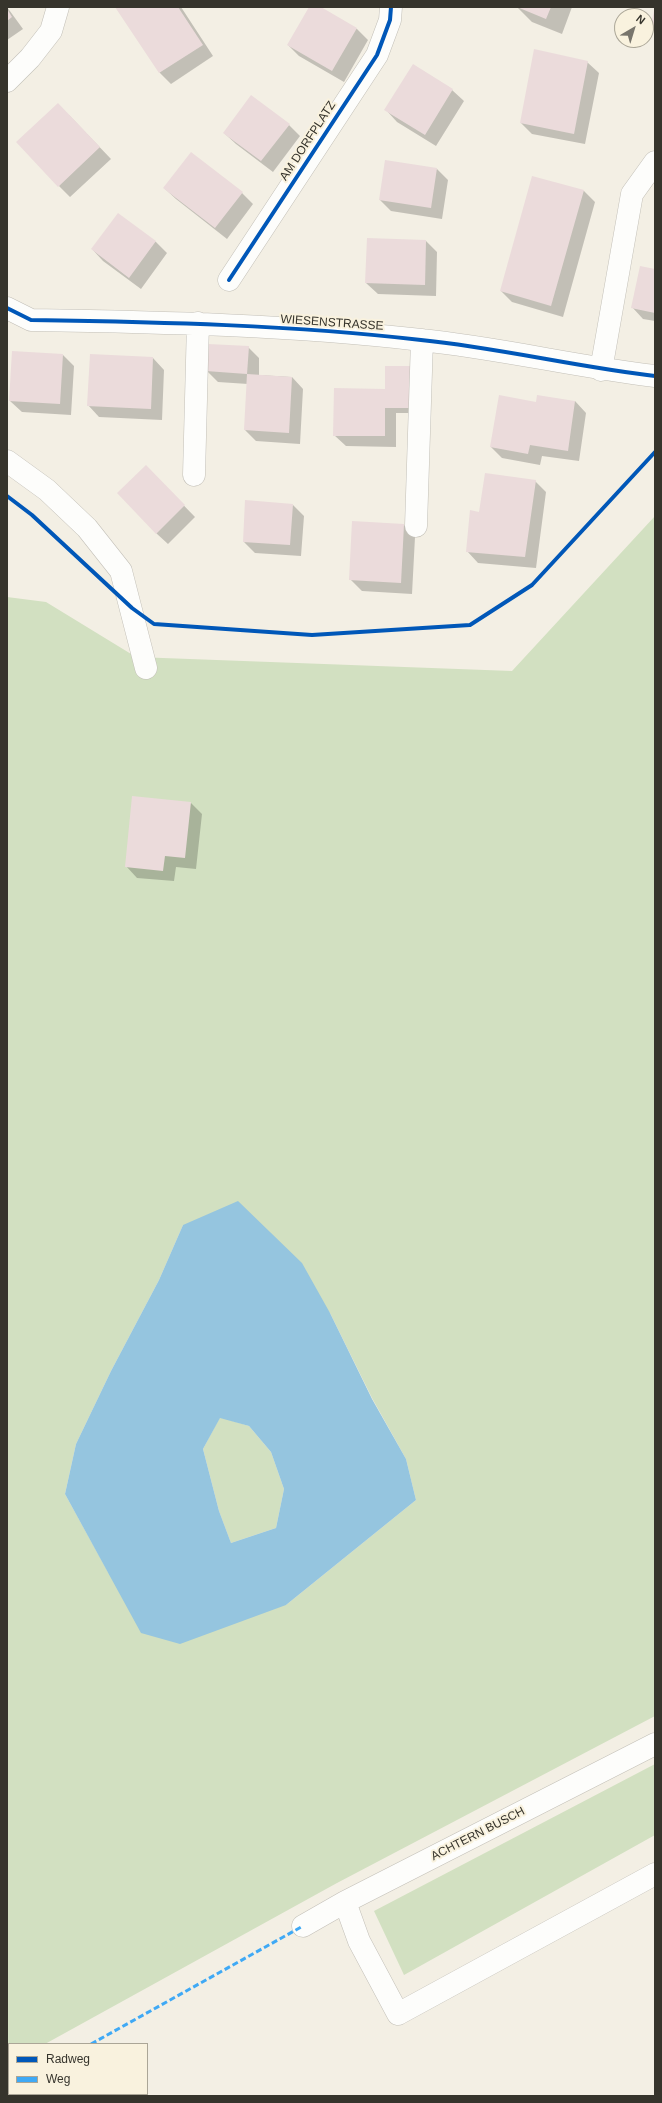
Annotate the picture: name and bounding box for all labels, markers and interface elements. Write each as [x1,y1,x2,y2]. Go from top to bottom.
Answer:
north arrow [614,8,654,48]
text: N [634,12,648,27]
street label: AM DORFPLATZ [277,99,339,183]
street label: WIESENSTRASSE [280,312,384,334]
street label: ACHTERN BUSCH [429,1804,527,1864]
legend [8,2043,148,2095]
text: Radweg [46,2052,90,2066]
text: Weg [46,2072,70,2086]

